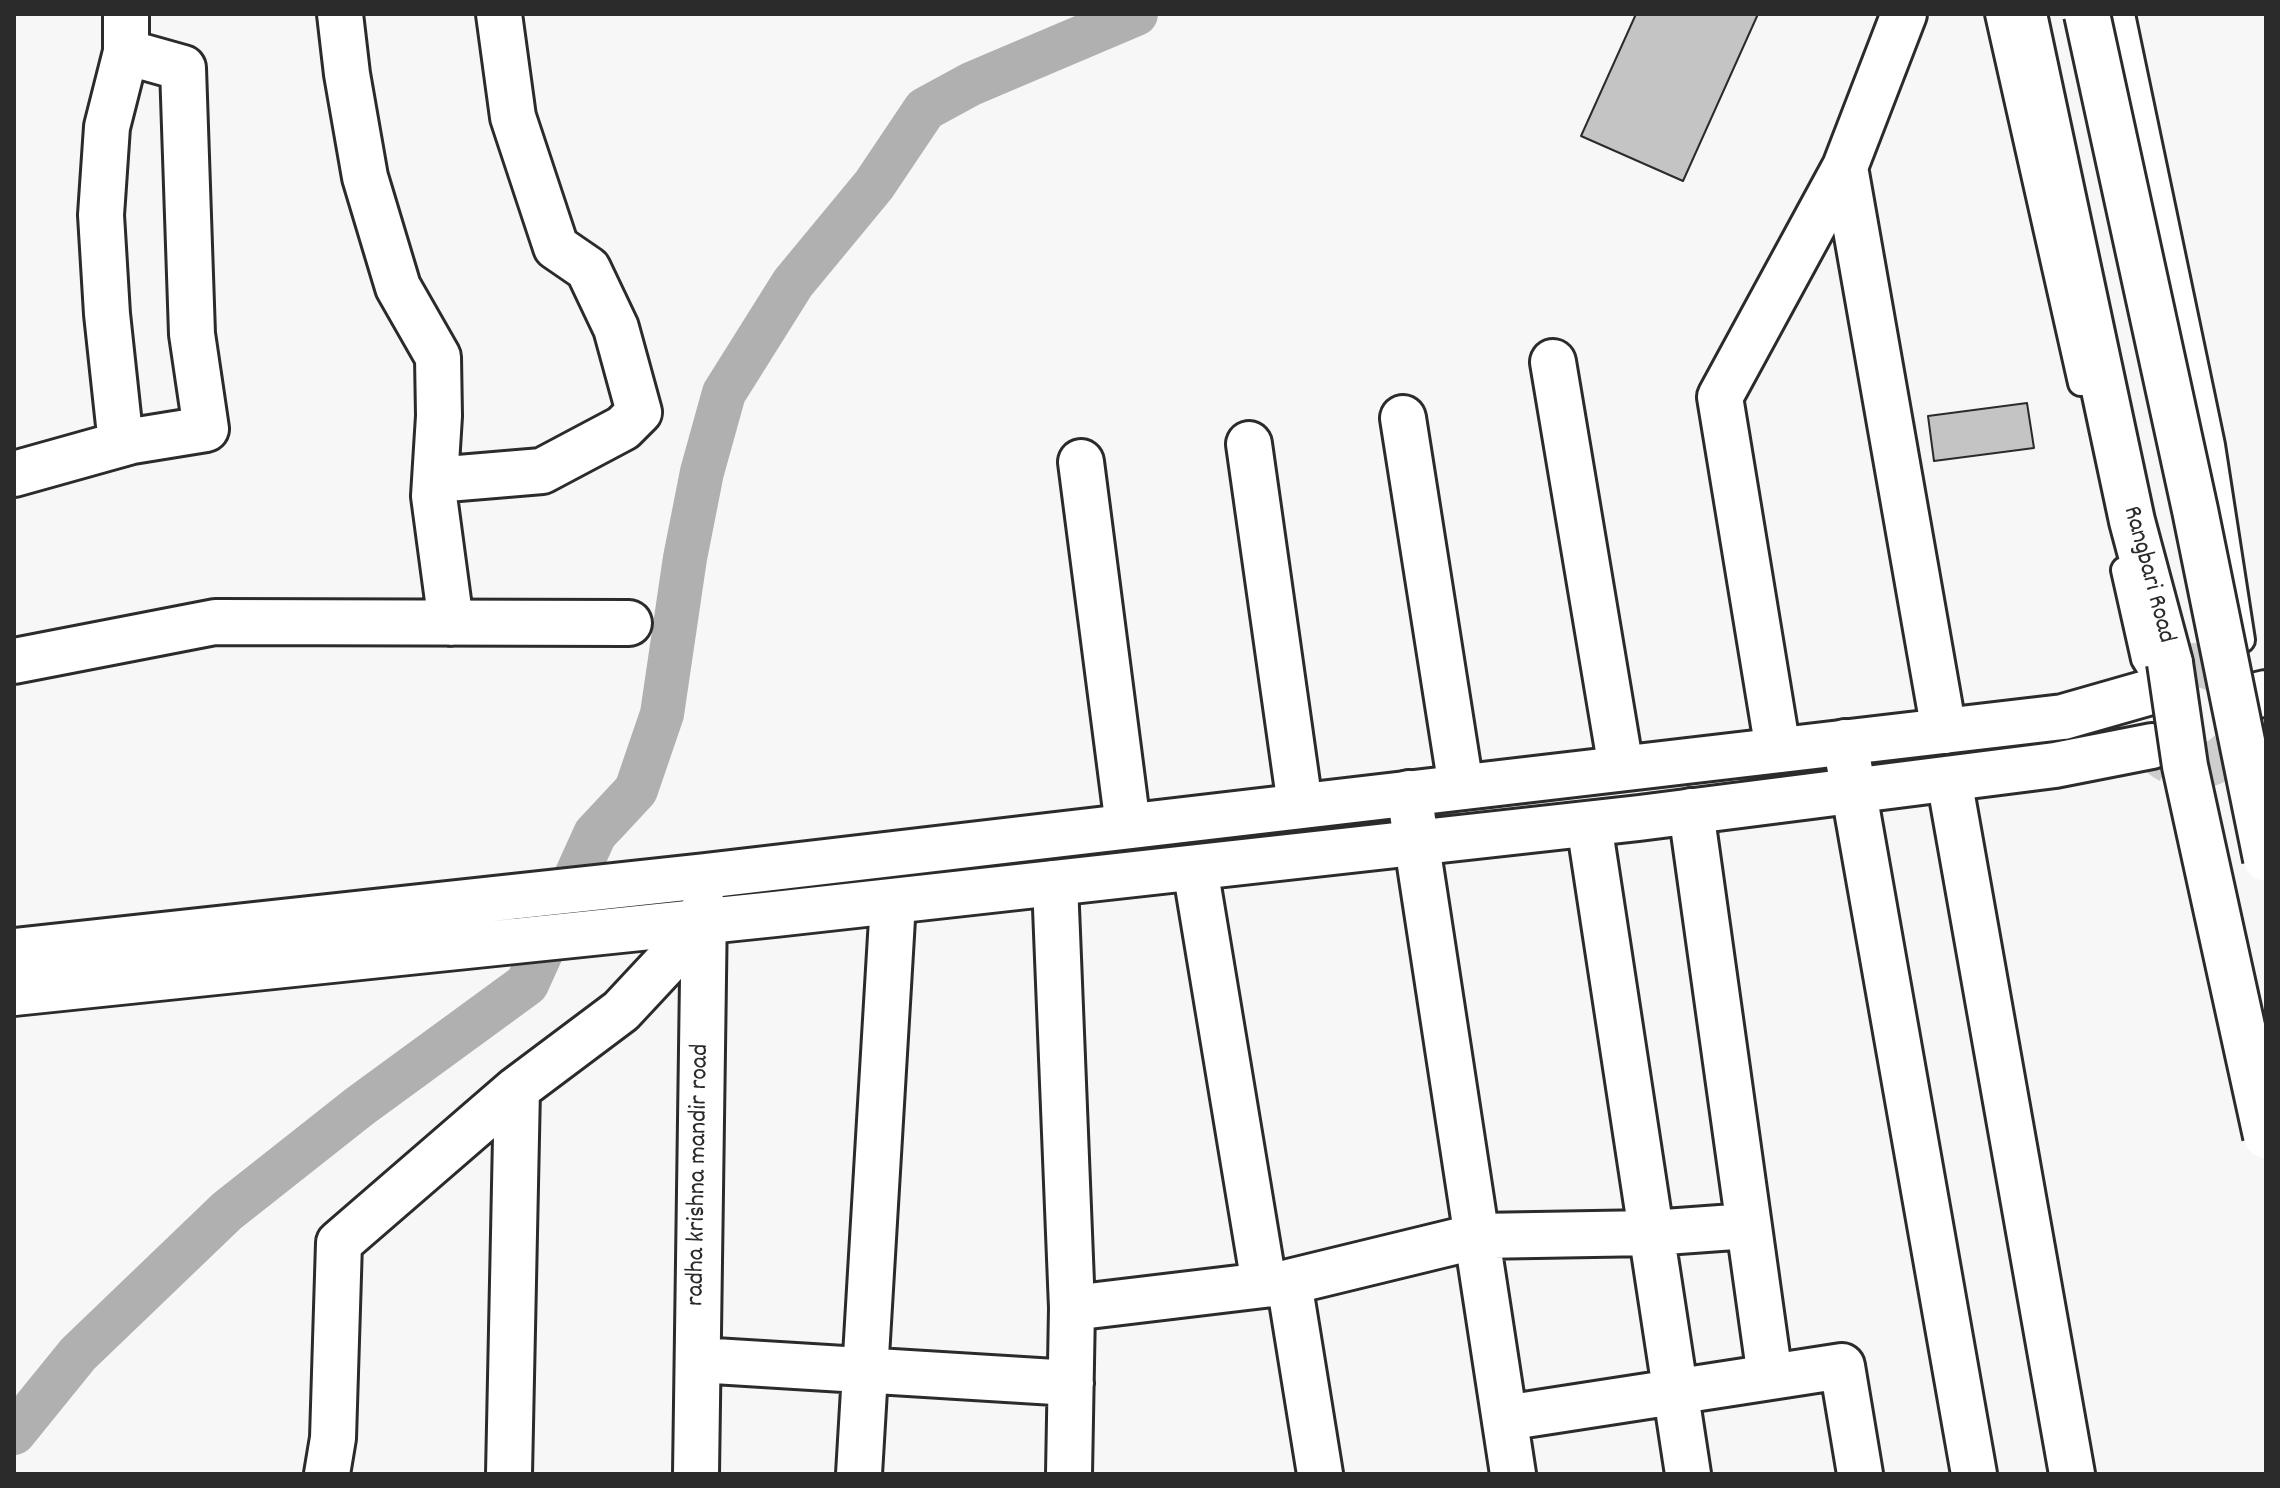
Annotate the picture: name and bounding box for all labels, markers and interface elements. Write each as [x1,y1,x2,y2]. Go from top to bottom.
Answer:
street label: Rangbari Road [2114,503,2180,647]
street label: radha krishna mandir road [682,1044,718,1306]

